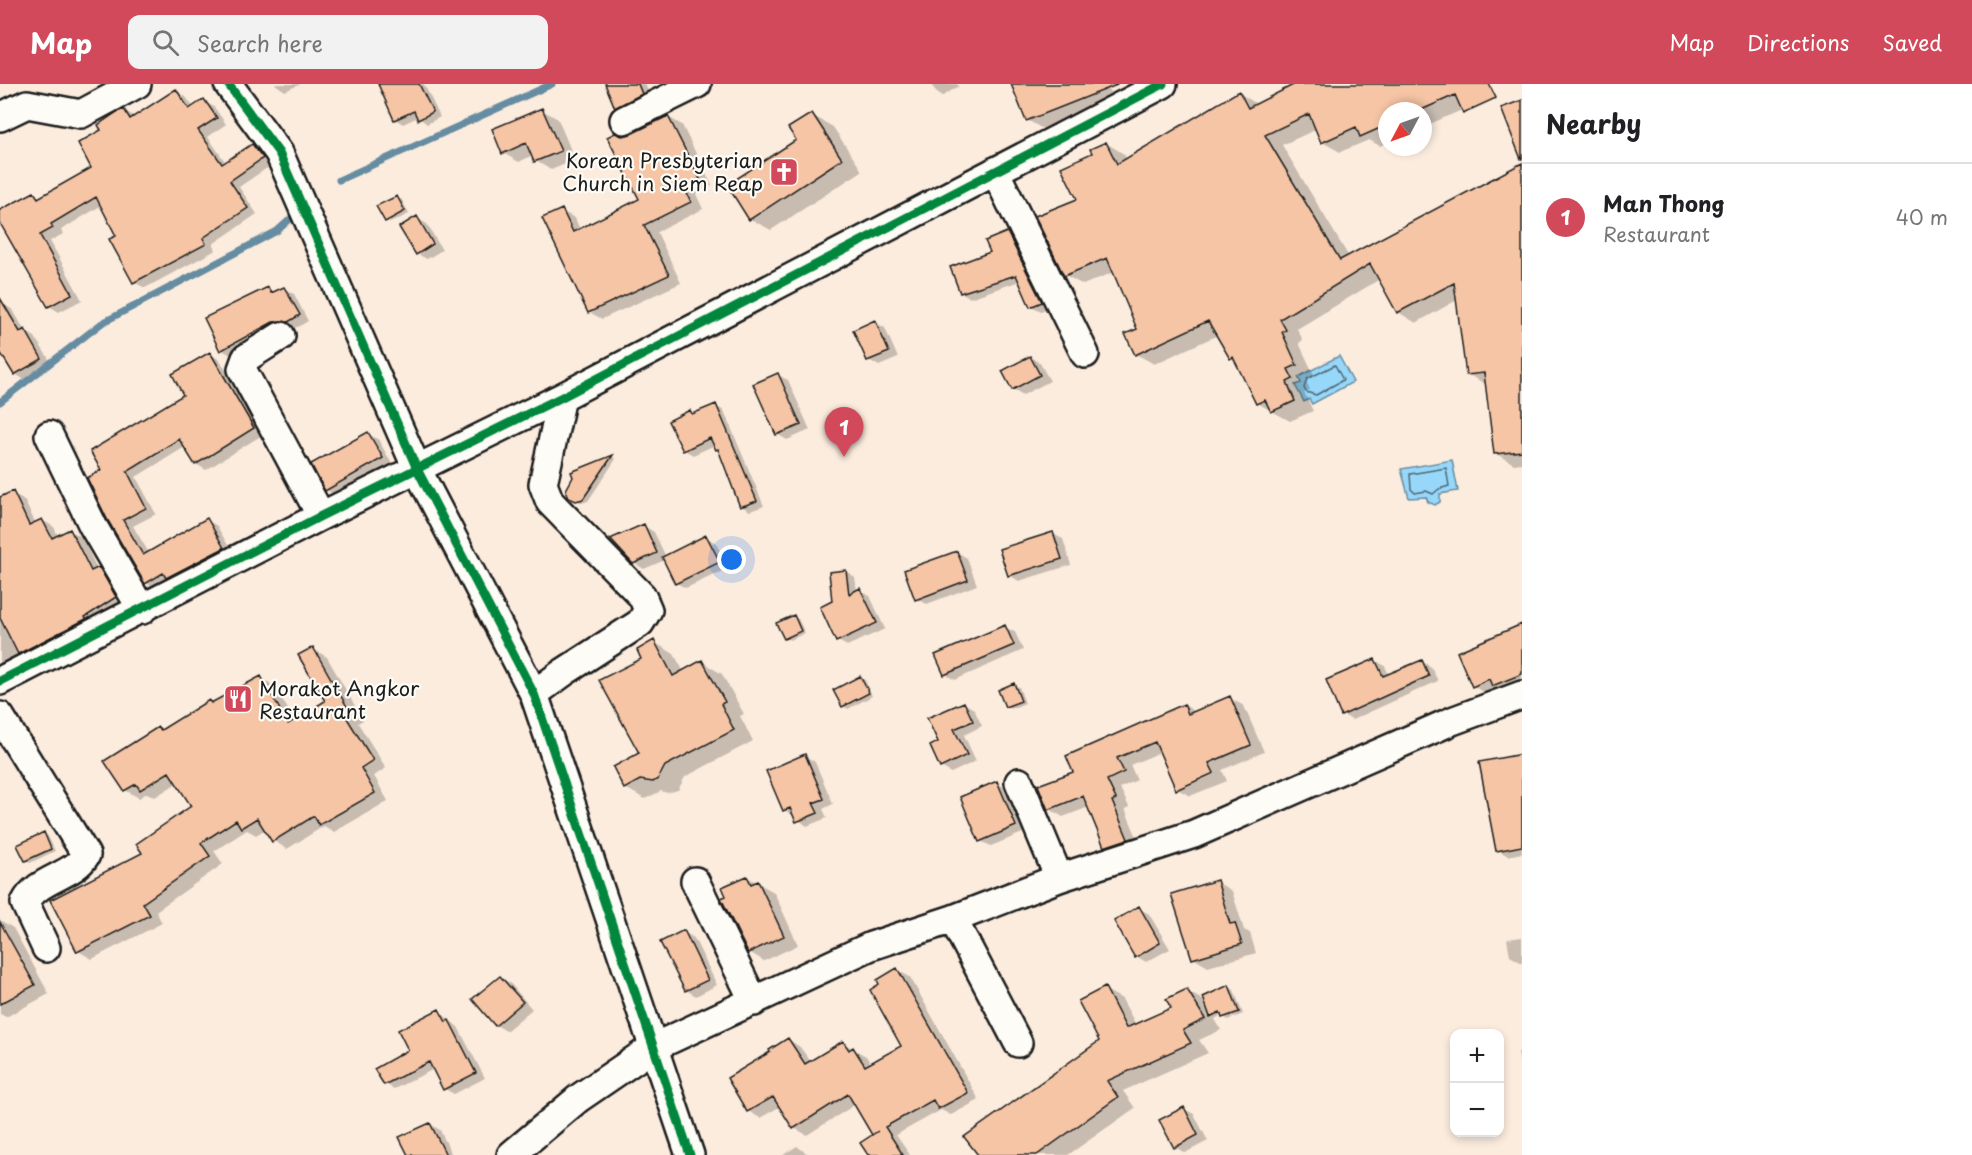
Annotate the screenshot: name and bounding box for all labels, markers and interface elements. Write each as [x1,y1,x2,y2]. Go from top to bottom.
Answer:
search box [128,15,548,69]
text: Map [30,21,92,64]
icon: search [149,26,182,59]
text: Search here [197,26,323,59]
text: Map [1669,26,1714,58]
text: Directions [1747,26,1849,58]
text: Saved [1882,26,1942,58]
north arrow [1378,102,1432,156]
text: Nearby [1546,104,1641,143]
place label: Korean Presbyterian Church in Siem Reap [562,145,763,198]
church icon: Korean Presbyterian Church in Siem Reap [768,156,800,188]
text: Man Thong [1603,186,1725,219]
text: 1 [1561,202,1570,232]
text: 40 m [1896,202,1948,232]
text: Restaurant [1603,219,1710,249]
pin: 1 [824,408,864,457]
your location [717,545,746,574]
place label: Morakot Angkor Restaurant [259,673,420,726]
restaurant icon: Morakot Angkor Restaurant [222,683,254,715]
map controls [1450,1029,1504,1137]
button: + [1450,1029,1504,1083]
button: − [1450,1083,1504,1137]

